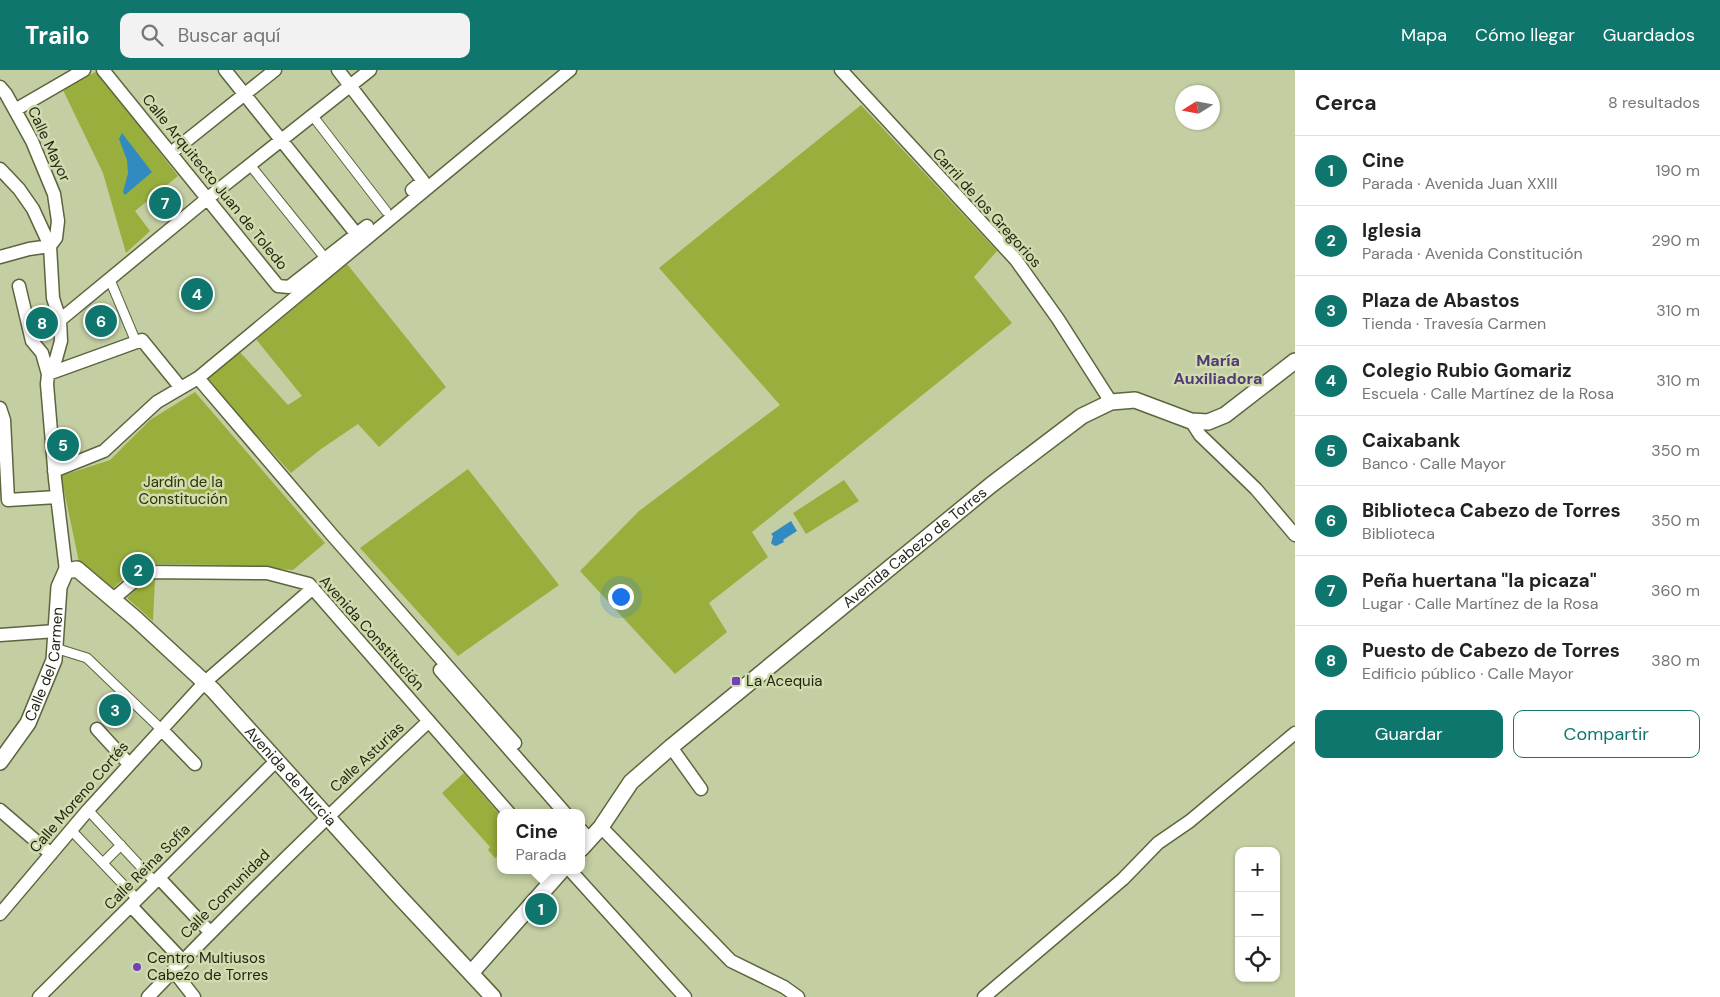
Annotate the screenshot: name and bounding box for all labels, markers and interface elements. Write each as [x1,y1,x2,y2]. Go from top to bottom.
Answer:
search box [120,13,470,58]
text: Trailo [25,20,90,51]
icon: search [138,21,166,49]
text: Buscar aquí [178,23,280,48]
text: Mapa [1401,23,1447,47]
text: Cómo llegar [1475,23,1575,47]
text: Guardados [1603,23,1695,47]
north arrow [1175,85,1220,130]
text: Cerca [1315,89,1377,117]
street label: Calle Arquitecto Juan de Toledo [138,90,292,274]
text: 8 resultados [1608,92,1700,113]
street label: Calle Mayor [23,103,75,185]
street label: Carril de los Gregorios [928,144,1046,272]
text: Cine [1362,148,1404,173]
text: 1 [1328,160,1334,181]
text: 190 m [1656,160,1700,181]
text: Parada · Avenida Juan XXIII [1362,173,1557,194]
pin: 7 [149,184,181,222]
text: Iglesia [1362,218,1421,243]
text: 2 [1326,230,1336,251]
text: 290 m [1651,230,1700,251]
text: Parada · Avenida Constitución [1362,243,1583,264]
pin: 4 [181,275,213,313]
text: Plaza de Abastos [1362,288,1520,313]
text: 3 [1326,300,1336,321]
text: 310 m [1656,300,1700,321]
pin: 6 [85,302,117,340]
pin: 8 [26,304,58,342]
text: Tienda · Travesía Carmen [1362,313,1546,334]
district label: María Auxiliadora [1174,350,1262,389]
text: Colegio Rubio Gomariz [1362,358,1572,383]
text: 4 [1326,370,1336,391]
text: 310 m [1656,370,1700,391]
text: Escuela · Calle Martínez de la Rosa [1362,383,1614,404]
pin: 5 [47,426,79,464]
text: Caixabank [1362,428,1460,453]
text: 5 [1326,440,1336,461]
text: 350 m [1651,440,1700,461]
text: Banco · Calle Mayor [1362,453,1506,474]
park label: Jardín de la Constitución [138,472,228,509]
street label: Avenida Cabezo de Torres [839,483,991,612]
text: Biblioteca Cabezo de Torres [1362,498,1621,523]
text: 6 [1326,510,1336,531]
text: 350 m [1651,510,1700,531]
text: Biblioteca [1362,523,1435,544]
pin: 2 [122,551,154,589]
text: Peña huertana "la picaza" [1362,568,1597,593]
street label: Avenida Constitución [315,571,429,695]
text: 7 [1327,580,1335,601]
text: 360 m [1651,580,1700,601]
your location [608,584,634,610]
text: Lugar · Calle Martínez de la Rosa [1362,593,1598,614]
street label: Calle del Carmen [20,606,68,724]
text: Puesto de Cabezo de Torres [1362,638,1620,663]
text: 8 [1326,650,1336,671]
text: 380 m [1651,650,1700,671]
text: Edificio público · Calle Mayor [1362,663,1574,684]
place label: La Acequia [746,671,822,691]
marker: La Acequia [730,675,742,687]
pin: 3 [99,691,131,729]
button: Guardar [1315,710,1503,758]
button: Compartir [1513,710,1700,758]
street label: Calle Asturias [326,717,408,797]
street label: Avenida de Murcia [240,722,341,830]
street label: Calle Moreno Cortés [25,737,133,857]
popup [497,809,585,874]
text: Cine [516,819,558,844]
street label: Calle Reina Sofía [100,820,194,914]
text: Parada [516,844,566,865]
street label: Calle Comunidad [176,845,274,943]
map controls [1235,847,1280,982]
button: + [1235,847,1280,892]
pin: 1 [525,890,557,928]
button: − [1235,892,1280,937]
button: locate [1235,937,1280,982]
place label: Centro Multiusos Cabezo de Torres [147,948,268,985]
marker: Centro Multiusos Cabezo de Torres [131,961,143,973]

